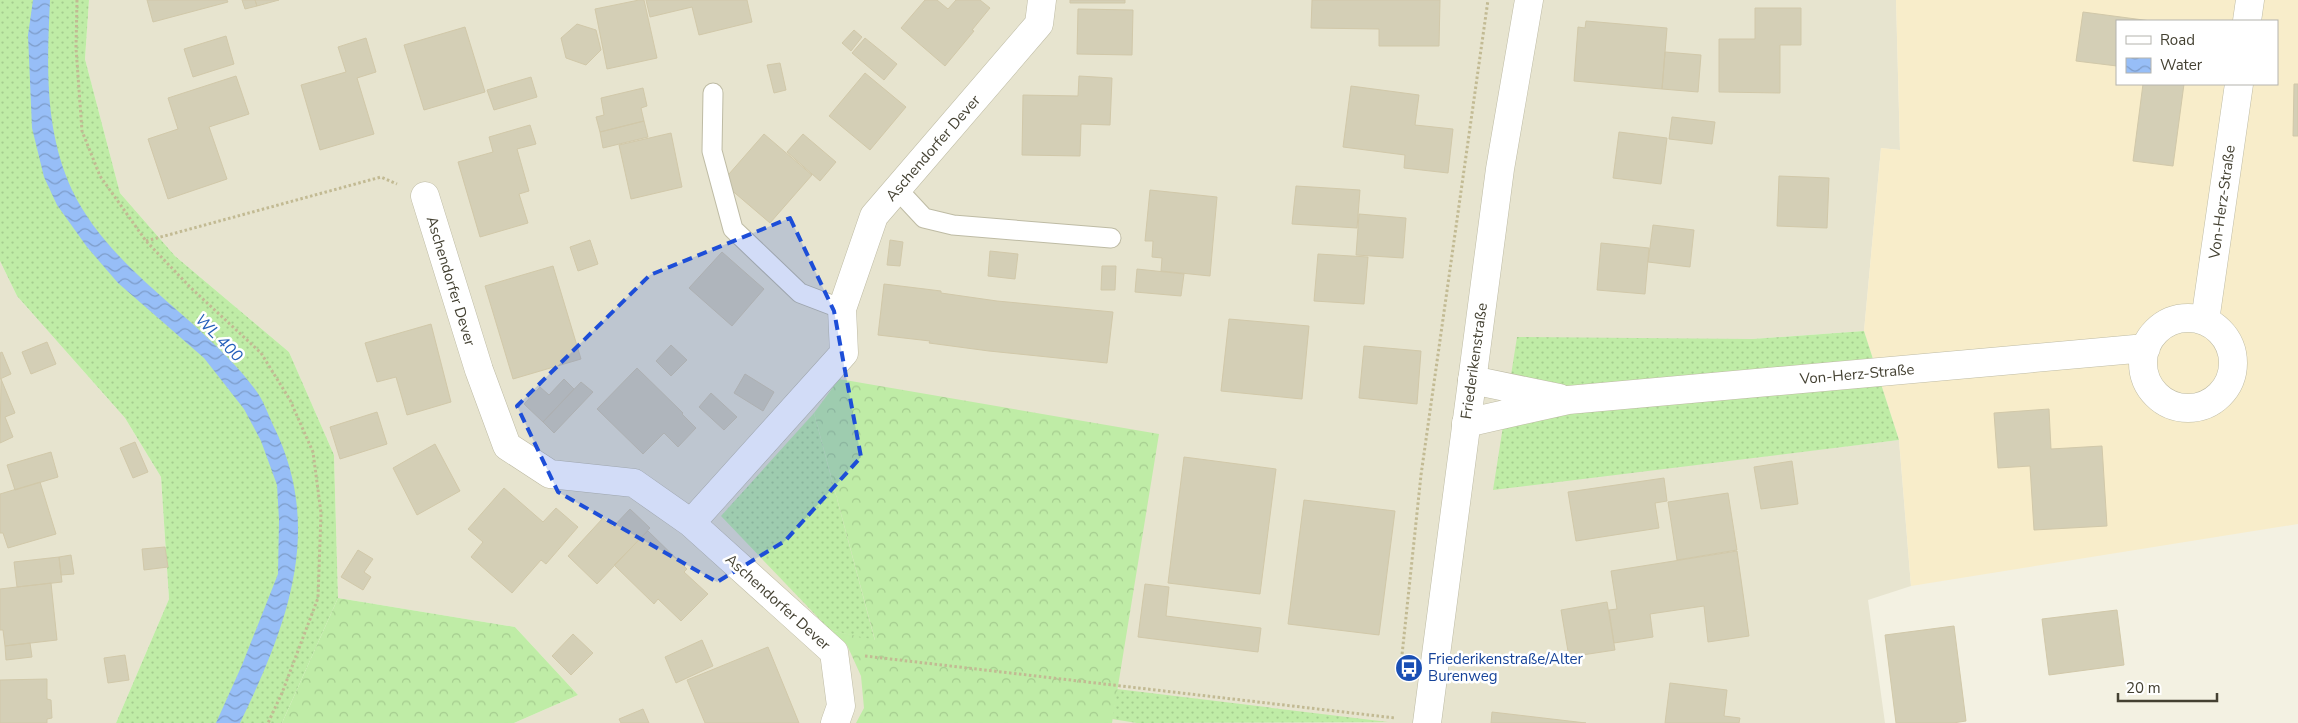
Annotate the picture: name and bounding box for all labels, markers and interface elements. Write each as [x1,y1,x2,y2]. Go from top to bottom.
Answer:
legend [2116,20,2278,85]
text: Road [2160,30,2195,50]
text: Water [2160,55,2203,75]
street label: Aschendorfer Dever [881,90,985,205]
street label: Von-Herz-Straße [2204,144,2240,261]
street label: Aschendorfer Dever [422,214,480,349]
street label: Friederikenstraße [1456,302,1492,420]
water label: WL 400 [190,309,248,367]
street label: Von-Herz-Straße [1798,359,1915,389]
street label: Aschendorfer Dever [721,549,835,655]
place label: Friederikenstraße/Alter Burenweg [1428,649,1584,686]
bus stop icon: Friederikenstraße/Alter Burenweg [1394,653,1424,683]
scale bar [2118,670,2217,702]
text: 20 m [2126,678,2161,698]

